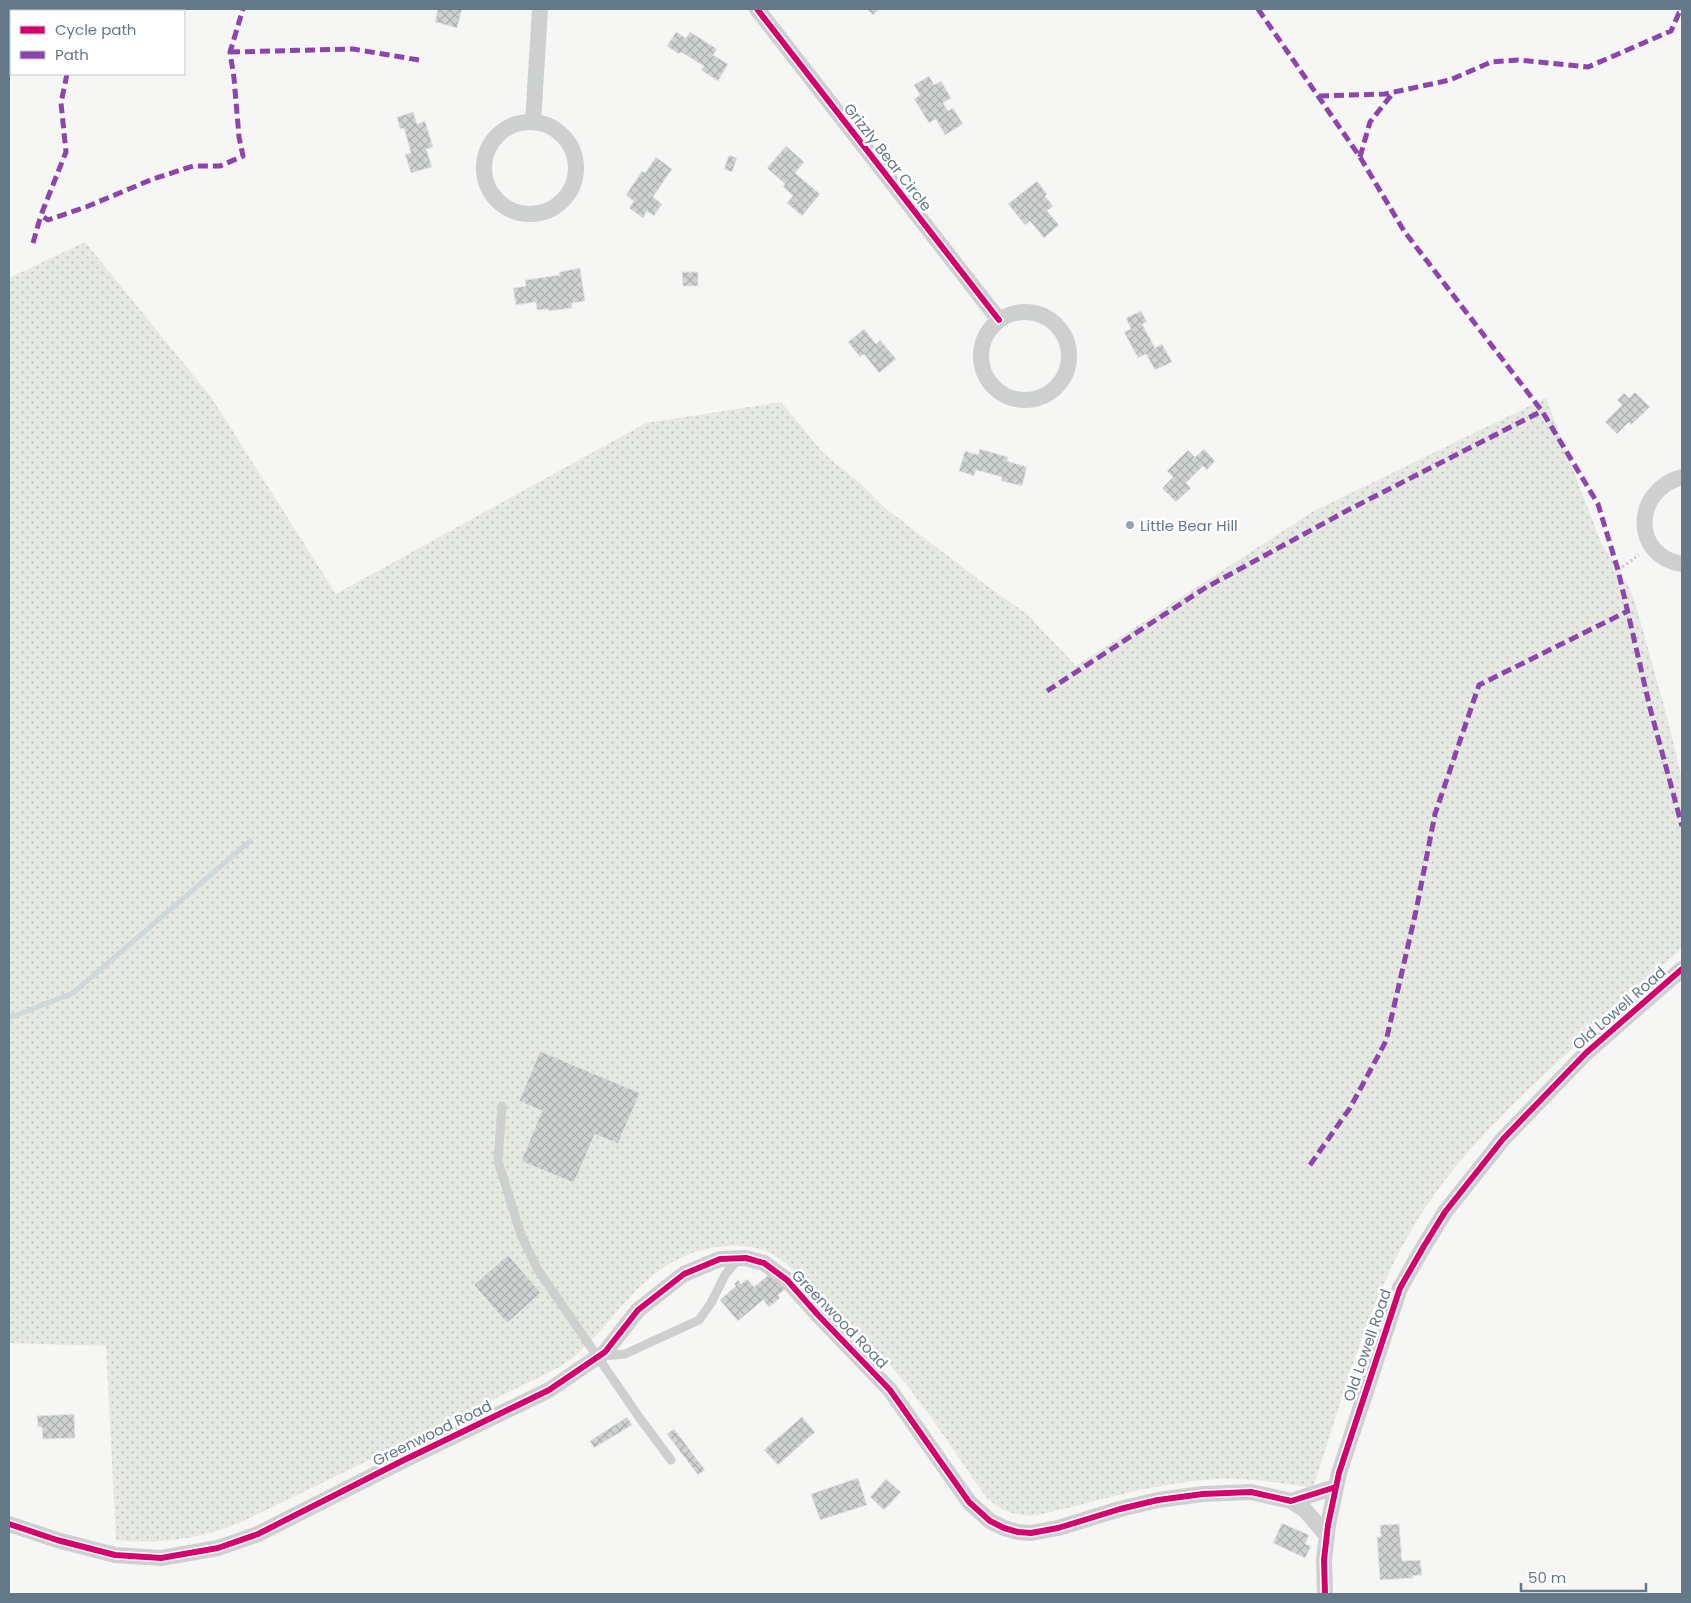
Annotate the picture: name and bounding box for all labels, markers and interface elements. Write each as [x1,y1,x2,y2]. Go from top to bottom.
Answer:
legend [10,10,185,75]
text: Cycle path [55,19,136,40]
text: Path [55,44,89,65]
street label: Grizzly Bear Circle [839,99,937,215]
place label: Little Bear Hill [1140,515,1238,536]
marker: Little Bear Hill [1124,519,1136,531]
street label: Old Lowell Road [1568,961,1670,1055]
street label: Greenwood Road [787,1265,893,1373]
street label: Old Lowell Road [1338,1286,1396,1404]
street label: Greenwood Road [369,1395,495,1471]
scale bar [1521,1560,1646,1592]
text: 50 m [1528,1567,1566,1588]

